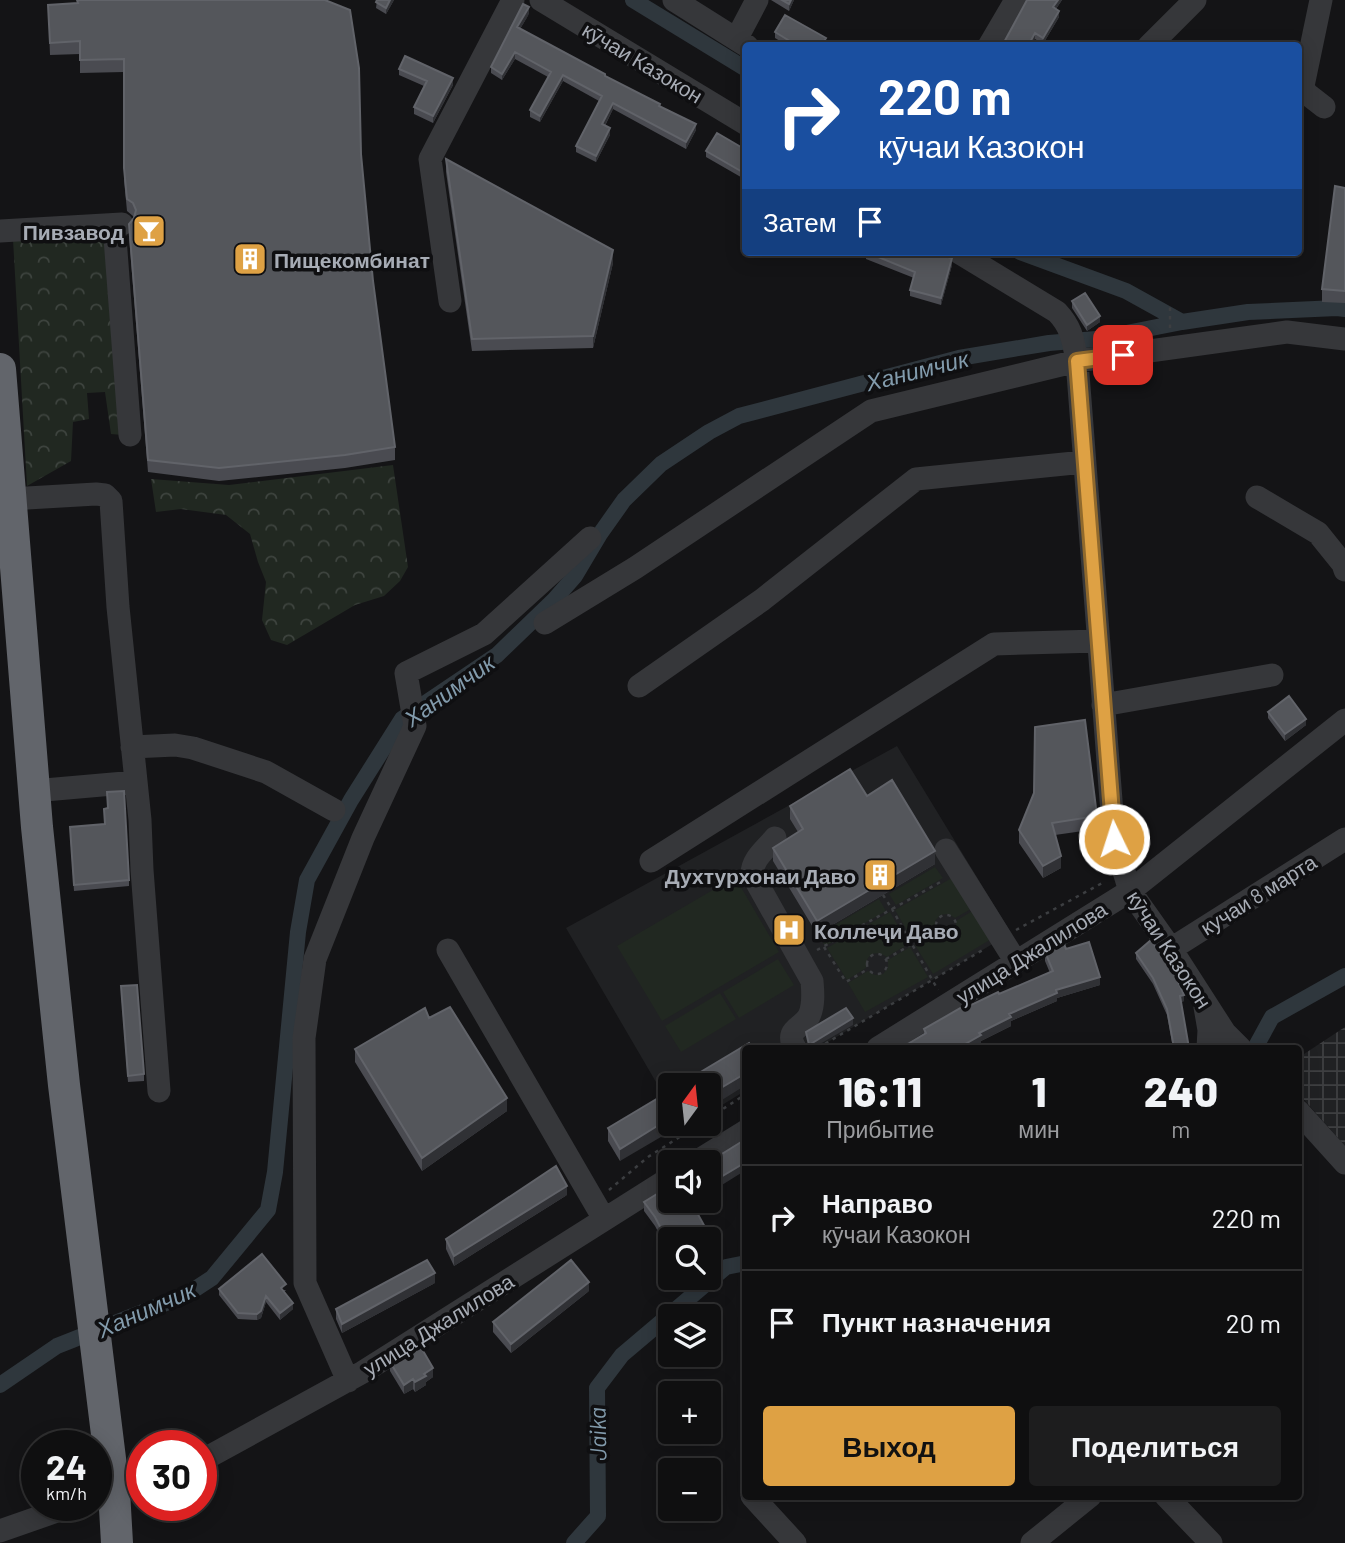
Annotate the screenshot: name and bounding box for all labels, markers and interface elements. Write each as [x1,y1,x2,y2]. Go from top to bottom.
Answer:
street label: кӯчаи Казокон [578,16,708,108]
text: 220 m [878,66,1012,125]
icon: right [763,70,854,161]
text: кӯчаи Казокон [878,126,1085,164]
icon: arrive [851,203,889,241]
text: Затем [763,206,837,237]
bar icon: Пивзавод [130,212,168,250]
place label: Пивзавод [23,219,124,244]
building icon: Пищекомбинат [231,240,269,278]
place label: Пищекомбинат [274,247,430,272]
pin [1093,325,1153,385]
icon: arrive [1104,336,1142,374]
water label: Ханимчик [862,343,972,397]
water label: Ханимчик [398,647,501,733]
position arrow [1077,802,1151,876]
street label: кучаи 8 марта [1195,848,1321,940]
building icon: Духтурхонаи Даво [861,856,899,894]
place label: Духтурхонаи Даво [665,863,856,888]
street label: кӯчаи Казокон [1123,885,1217,1013]
street label: улица Джалилова [951,895,1111,1008]
hospital icon: Коллеҷи Даво [770,911,808,949]
place label: Коллеҷи Даво [814,918,959,943]
text: 16:11 [838,1065,922,1115]
text: 1 [1032,1065,1046,1115]
text: 240 [1144,1065,1218,1115]
north arrow [658,1073,721,1136]
map controls [658,1073,721,1521]
text: Прибытие [826,1115,934,1143]
text: мин [1018,1115,1060,1143]
text: m [1171,1115,1190,1143]
button: sound [658,1150,721,1213]
text: Направо [822,1187,933,1218]
icon: right [763,1199,801,1237]
text: 220 m [1212,1202,1281,1233]
text: кӯчаи Казокон [822,1220,971,1248]
button: search [658,1227,721,1290]
street label: улица Джалилова [358,1267,518,1380]
water label: Ханимчик [91,1274,201,1344]
button: layers [658,1304,721,1367]
icon: arrive [763,1304,801,1342]
text: Пункт назначения [822,1306,1051,1337]
text: 20 m [1226,1307,1281,1338]
button: + [658,1381,721,1444]
button: Выход [763,1406,1015,1486]
button: Поделиться [1029,1406,1281,1486]
water label: Jaika [583,1407,611,1461]
speed limit sign: 30 [126,1430,217,1521]
text: 24 [46,1445,87,1487]
button: − [658,1458,721,1521]
text: km/h [46,1482,87,1504]

